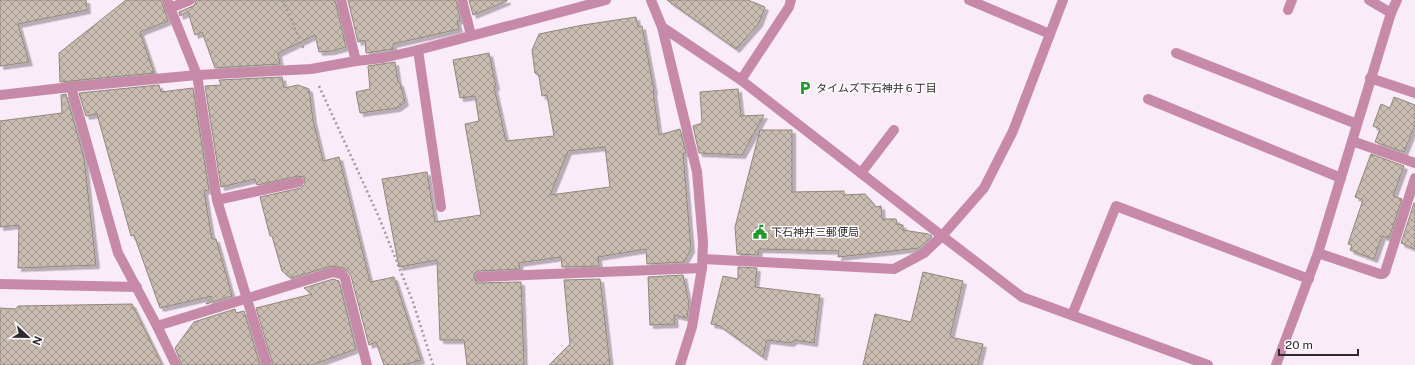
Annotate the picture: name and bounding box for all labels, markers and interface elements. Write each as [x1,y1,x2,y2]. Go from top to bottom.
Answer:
parking icon: タイムズ下石神井６丁目 [797,80,813,96]
place label: タイムズ下石神井６丁目 [816,82,937,94]
public building icon: 下石神井三郵便局 [752,224,768,240]
place label: 下石神井三郵便局 [771,226,859,238]
north arrow [8,317,48,357]
scale bar [1279,331,1358,357]
text: N [30,335,44,347]
text: 20 m [1285,338,1313,352]

